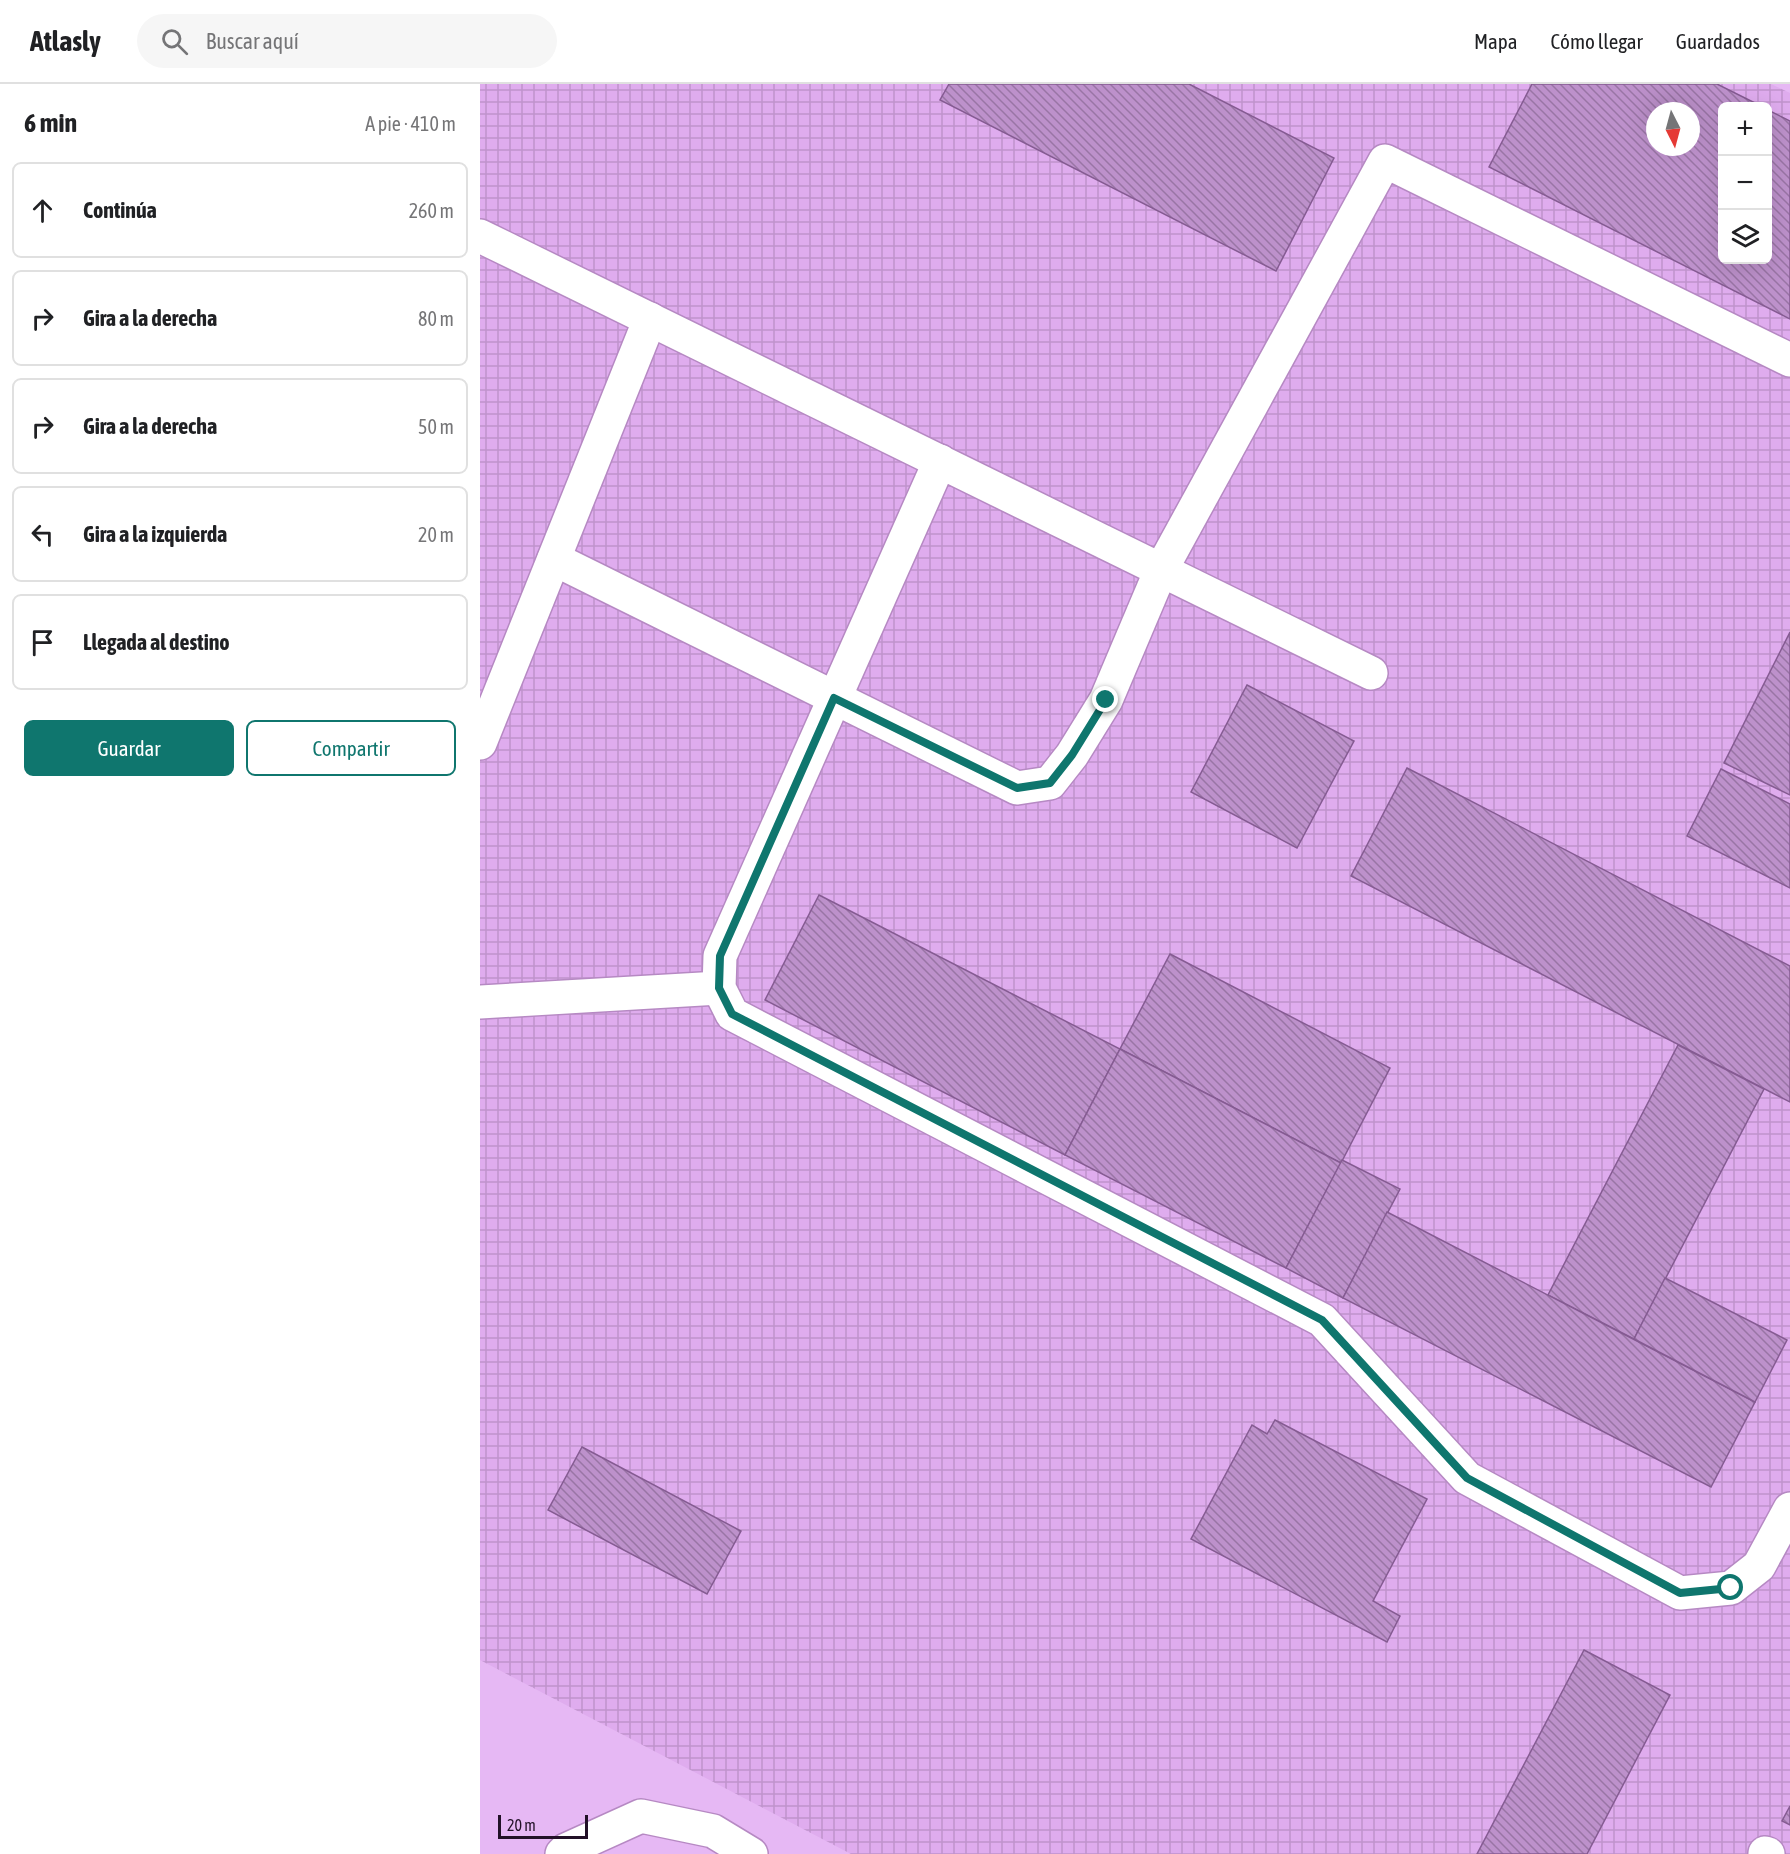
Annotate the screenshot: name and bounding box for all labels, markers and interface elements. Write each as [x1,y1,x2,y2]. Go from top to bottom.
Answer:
search box [137,14,557,68]
text: Atlasly [30,25,101,57]
icon: search [158,25,191,58]
text: Buscar aquí [206,28,299,54]
text: Mapa [1474,29,1518,53]
text: Cómo llegar [1551,29,1643,53]
text: Guardados [1676,29,1760,53]
north arrow [1646,102,1700,156]
map controls [1718,102,1772,264]
button: + [1718,102,1772,156]
text: 6 min [24,108,77,138]
text: A pie · 410 m [365,112,456,135]
button: − [1718,156,1772,210]
icon: ahead [26,194,59,227]
text: Continúa [83,197,157,223]
text: 260 m [409,199,454,222]
button: layers [1718,210,1772,264]
icon: right [26,302,59,335]
text: Gira a la derecha [83,305,217,331]
text: 80 m [418,307,454,330]
icon: right [26,410,59,443]
text: Gira a la derecha [83,413,217,439]
text: 50 m [418,415,454,438]
icon: left [26,518,59,551]
text: Gira a la izquierda [83,521,227,547]
text: 20 m [418,523,454,546]
icon: arrive [26,626,59,659]
text: Llegada al destino [83,629,230,655]
route end [1092,686,1118,712]
button: Guardar [24,720,234,776]
button: Compartir [246,720,456,776]
route start [1717,1574,1743,1600]
scale bar [498,1812,588,1840]
text: 20 m [507,1816,536,1834]

